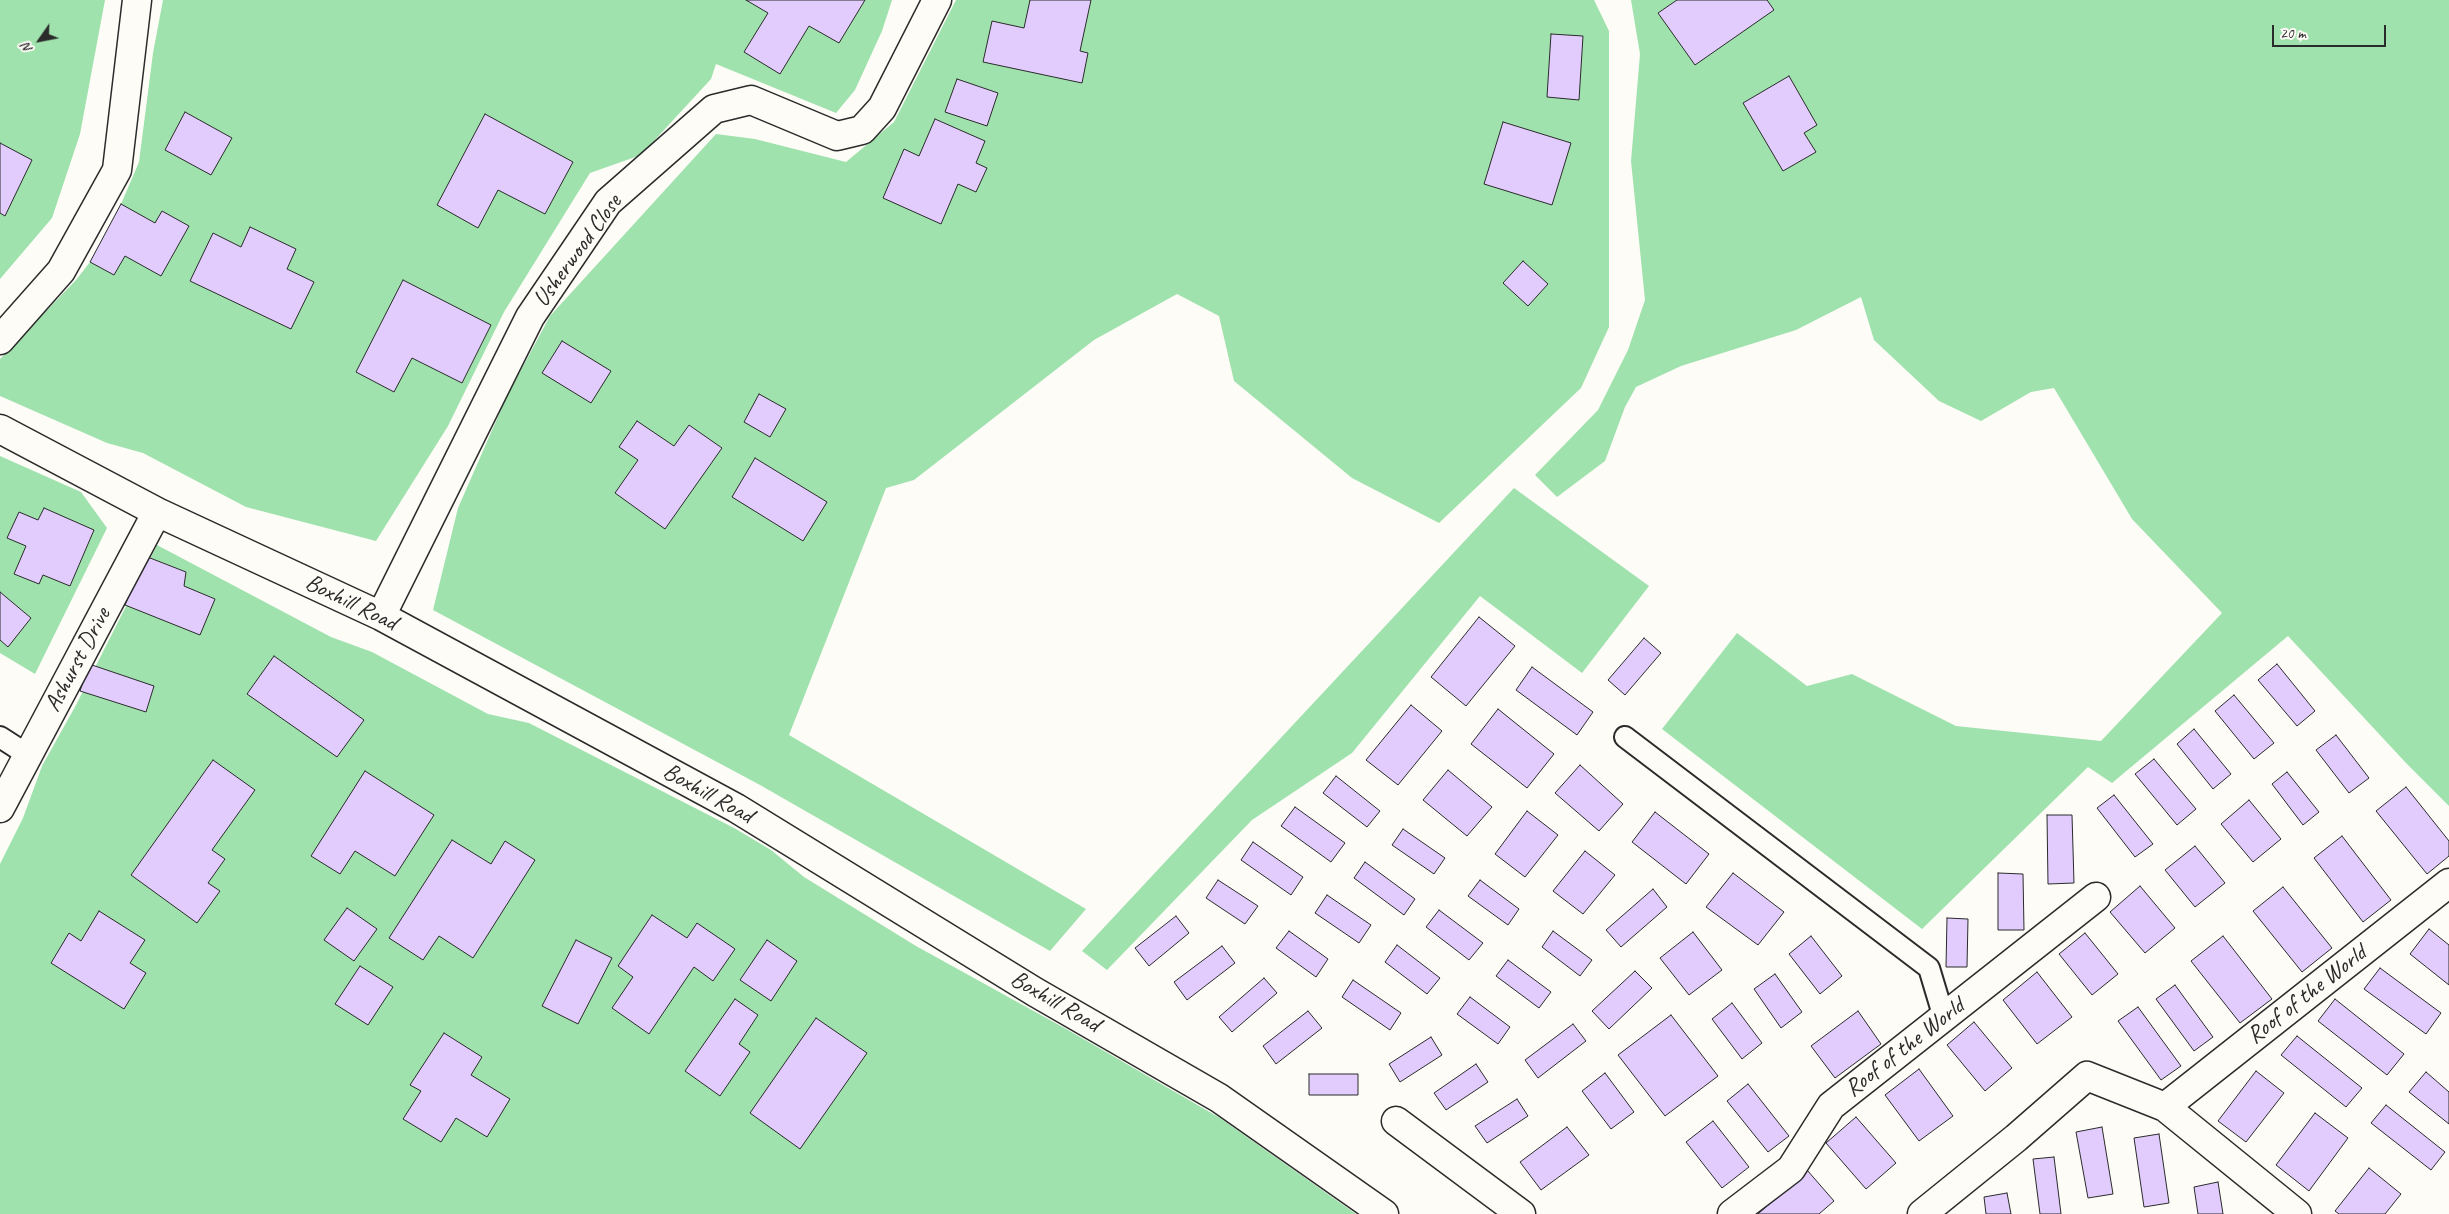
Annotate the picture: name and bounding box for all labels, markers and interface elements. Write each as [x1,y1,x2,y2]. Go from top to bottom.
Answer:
north arrow [15,15,65,65]
scale bar [2274,15,2388,47]
text: 20 m [2280,24,2306,43]
text: N [18,40,36,57]
street label: Usherwood Close [528,189,628,313]
street label: Boxhill Road [300,568,402,638]
street label: Ashurst Drive [39,603,117,717]
street label: Boxhill Road [658,757,758,831]
street label: Roof of the World [2241,939,2373,1051]
street label: Boxhill Road [1005,965,1105,1039]
street label: Roof of the World [1839,992,1971,1104]

